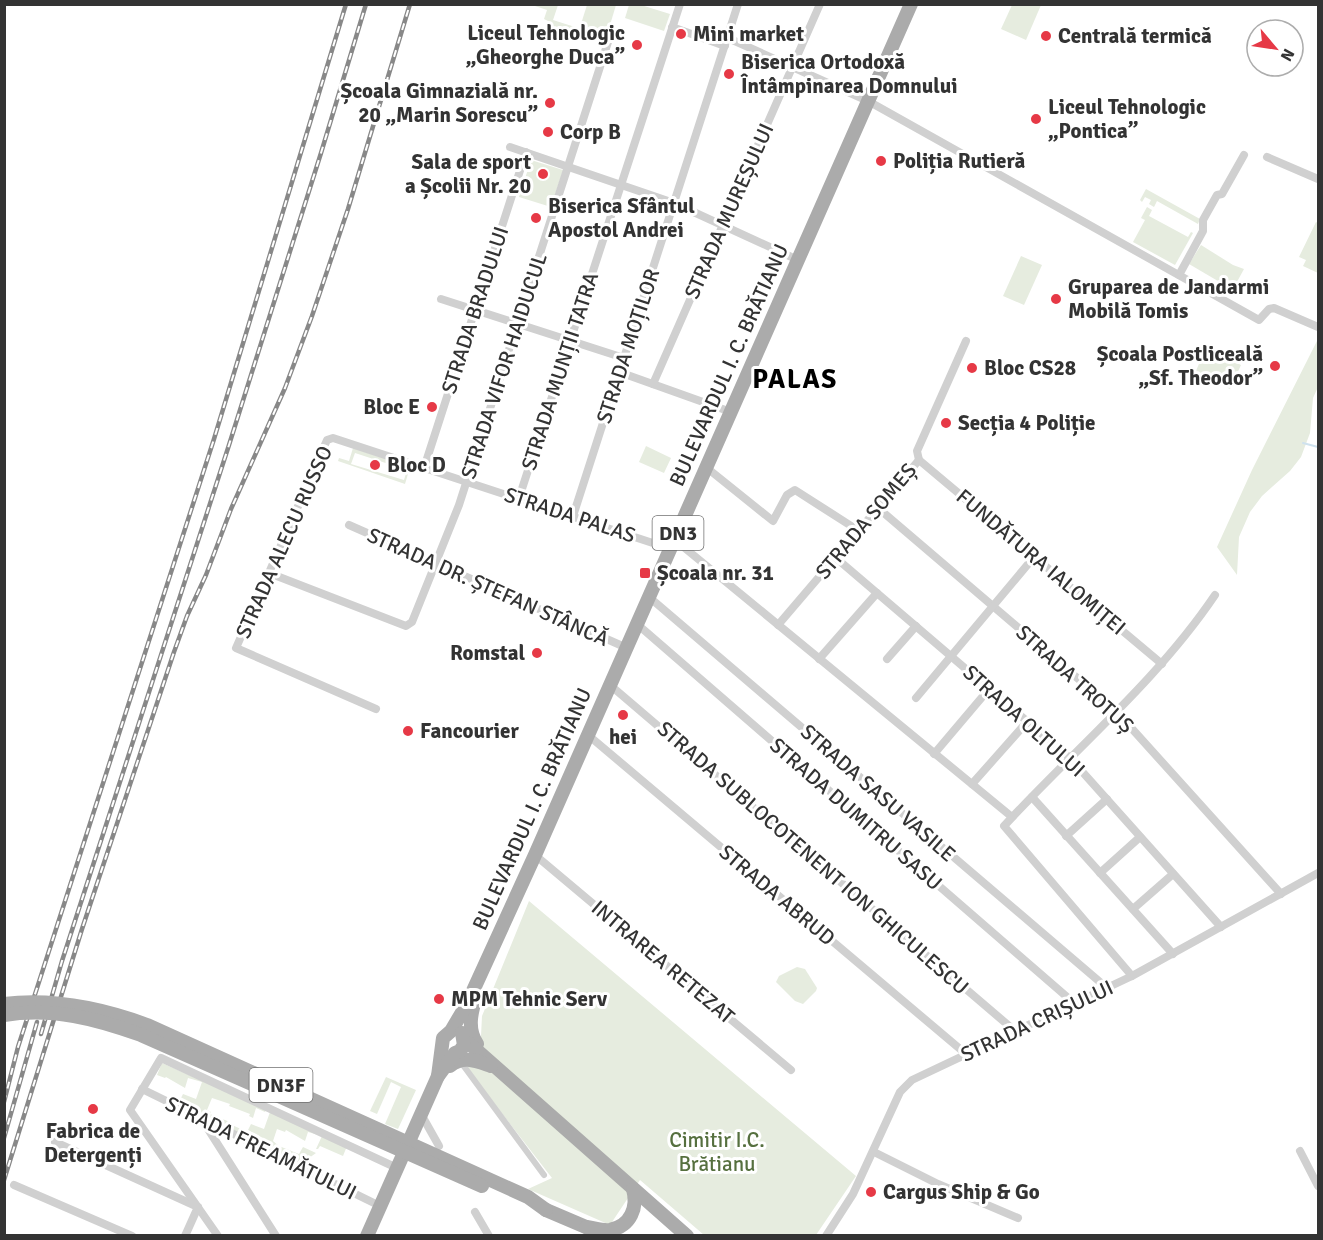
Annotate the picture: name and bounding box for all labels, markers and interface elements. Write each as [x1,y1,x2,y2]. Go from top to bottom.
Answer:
north arrow [1245,18,1305,78]
place label: Liceul Tehnologic „Gheorghe Duca” [466,20,625,70]
place label: Mini market [693,21,804,47]
place label: Centrală termică [1058,23,1212,49]
marker: Mini market [674,27,688,41]
marker: Centrală termică [1039,29,1053,43]
marker: Liceul Tehnologic „Gheorghe Duca” [630,38,644,52]
text: N [1276,45,1299,65]
place label: Biserica Ortodoxă Întâmpinarea Domnului [740,49,957,99]
marker: Biserica Ortodoxă Întâmpinarea Domnului [722,67,736,81]
place label: Școala Gimnazială nr. 20 „Marin Sorescu” [341,78,538,128]
place label: Liceul Tehnologic „Pontica” [1048,94,1206,144]
marker: Școala Gimnazială nr. 20 „Marin Sorescu” [543,96,557,110]
marker: Liceul Tehnologic „Pontica” [1029,112,1043,126]
place label: Corp B [560,119,621,145]
street label: STRADA MUREȘULUI [679,119,779,303]
marker: Corp B [541,125,555,139]
place label: Poliția Rutieră [893,148,1026,175]
place label: Sala de sport a Școlii Nr. 20 [405,149,531,200]
marker: Poliția Rutieră [874,154,888,168]
marker: Sala de sport a Școlii Nr. 20 [536,167,550,181]
place label: Biserica Sfântul Apostol Andrei [548,193,695,243]
marker: Biserica Sfântul Apostol Andrei [529,211,543,225]
street label: STRADA BRADULUI [436,223,514,397]
street label: BULEVARDUL I. C. BRĂTIANU [664,240,794,490]
street label: STRADA VIFOR HAIDUCUL [455,250,553,482]
street label: STRADA MOȚILOR [591,265,665,427]
street label: STRADA MUNȚII TATRA [516,269,604,473]
place label: Gruparea de Jandarmi Mobilă Tomis [1068,274,1269,324]
marker: Gruparea de Jandarmi Mobilă Tomis [1049,292,1063,306]
place label: Școala Postliceală „Sf. Theodor” [1097,341,1263,391]
place label: Bloc CS28 [984,355,1076,381]
marker: Școala Postliceală „Sf. Theodor” [1268,359,1282,373]
marker: Bloc CS28 [965,361,979,375]
district label: PALAS [752,363,838,396]
place label: Bloc E [363,394,420,420]
marker: Bloc E [425,400,439,414]
place label: Secția 4 Poliție [958,410,1095,437]
marker: Secția 4 Poliție [939,416,953,430]
street label: STRADA ALECU RUSSO [230,442,338,642]
place label: Bloc D [387,452,446,478]
marker: Bloc D [368,458,382,472]
street label: STRADA SOMEȘ [810,458,922,584]
street label: STRADA PALAS [501,482,639,548]
street label: FUNDĂTURA IALOMIȚEI [951,483,1131,641]
road number: DN3 [652,516,704,550]
street label: STRADA DR. ȘTEFAN STÂNCĂ [363,522,613,652]
place label: Școala nr. 31 [657,560,774,587]
marker: Școala nr. 31 [638,566,652,580]
street label: STRADA TROTUȘ [1011,619,1139,739]
place label: Romstal [450,640,525,666]
marker: Romstal [530,646,544,660]
street label: STRADA OLTULUI [958,659,1090,783]
street label: BULEVARDUL I. C. BRĂTIANU [467,684,597,934]
marker: hei [616,708,630,722]
street label: STRADA SUBLOCOTENENT ION GHICULESCU [652,716,974,1000]
place label: Fancourier [420,718,519,744]
street label: STRADA SASU VASILE [795,719,961,867]
marker: Fancourier [401,724,415,738]
place label: hei [609,724,637,750]
street label: STRADA DUMITRU SASU [764,732,948,896]
street label: STRADA ABRUD [714,839,840,951]
street label: INTRAREA RETEZAT [586,895,740,1030]
street label: STRADA CRIȘULUI [957,974,1117,1068]
place label: MPM Tehnic Serv [451,986,608,1012]
marker: MPM Tehnic Serv [432,992,446,1006]
road number: DN3F [250,1068,312,1102]
street label: STRADA FREAMĂTULUI [161,1090,361,1206]
marker: Fabrica de Detergenți [86,1102,100,1116]
place label: Fabrica de Detergenți [44,1118,142,1169]
park label: Cimitir I.C. Brătianu [669,1127,765,1177]
place label: Cargus Ship & Go [883,1179,1040,1205]
marker: Cargus Ship & Go [864,1185,878,1199]

